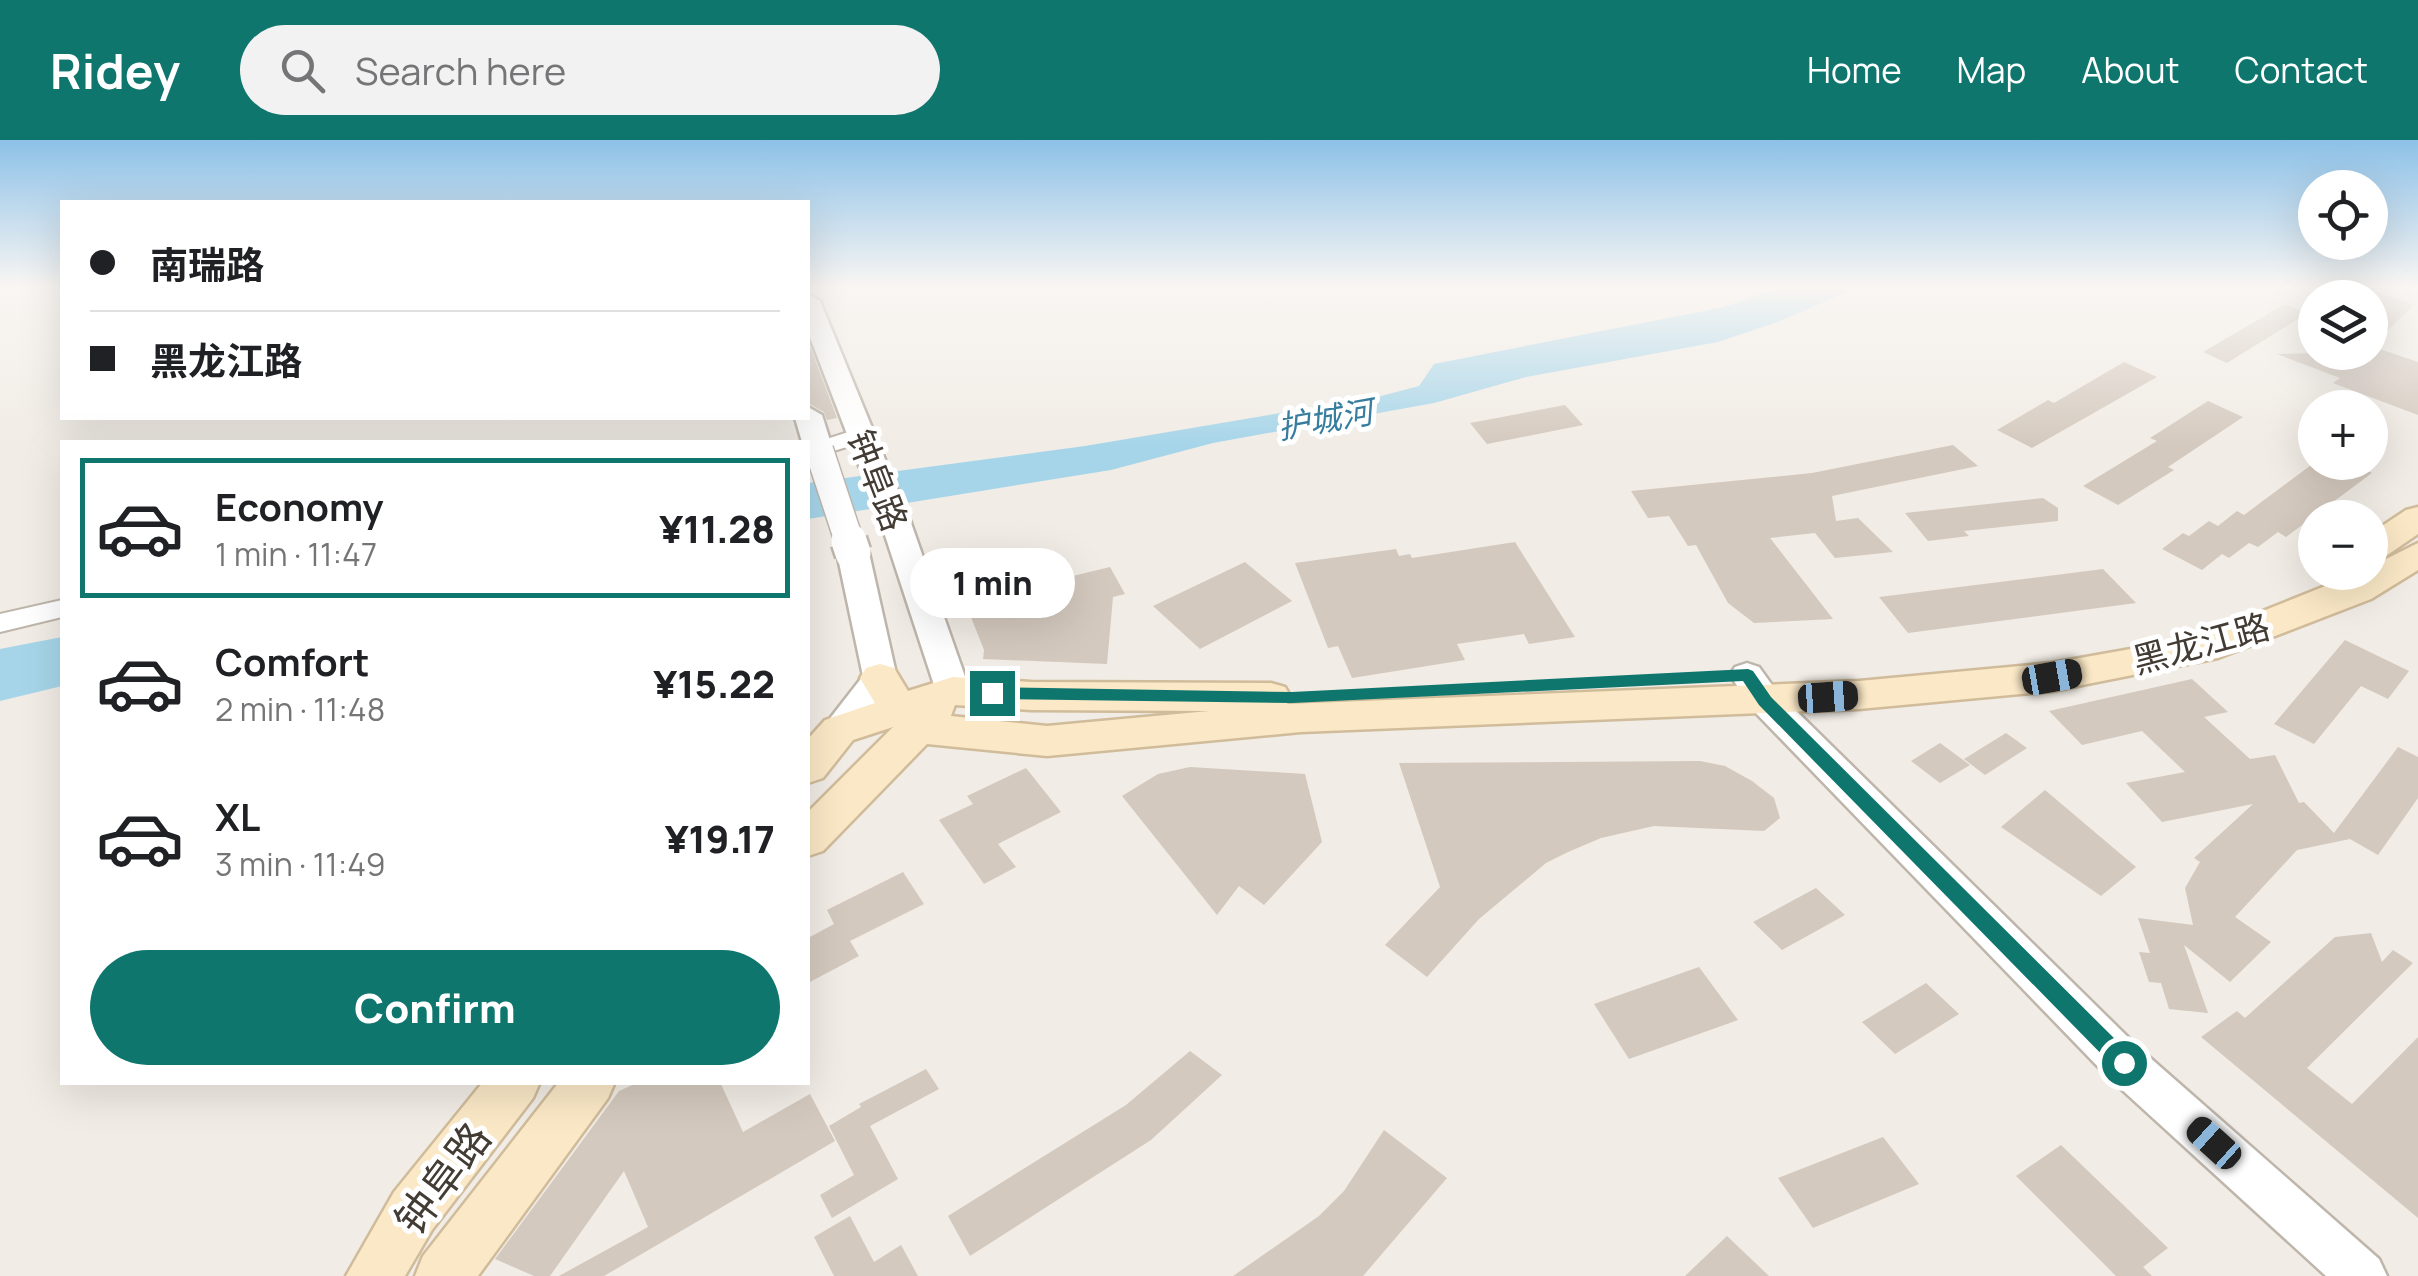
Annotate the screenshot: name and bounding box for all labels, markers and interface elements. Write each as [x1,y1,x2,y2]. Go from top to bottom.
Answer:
search box [240,25,940,115]
text: Ridey [50,38,180,103]
icon: search [275,43,330,98]
text: Search here [355,44,566,96]
text: Home [1807,46,1902,94]
text: Map [1957,46,2026,94]
text: About [2081,46,2180,94]
text: Contact [2235,46,2368,94]
map controls [2298,170,2388,590]
button: locate [2298,170,2388,260]
text: 南瑞路 [150,238,264,290]
button: layers [2298,280,2388,370]
text: 黑龙江路 [150,334,302,386]
water label: 护城河 [1274,388,1382,449]
button: + [2298,390,2388,480]
street label: 钟阜路 [837,422,919,538]
text: Economy [215,480,384,532]
icon: car [95,483,185,573]
button: − [2298,500,2388,590]
text: ¥11.28 [659,502,775,554]
text: 1 min · 11:47 [215,532,377,576]
callout: 1 min [910,548,1074,618]
text: 1 min [952,561,1033,605]
street label: 黑龙江路 [2127,602,2275,684]
text: Comfort [215,635,369,687]
icon: car [95,638,185,728]
text: ¥15.22 [653,657,775,709]
car [2020,657,2084,697]
route end [970,671,1015,716]
car [1797,680,1859,714]
text: 2 min · 11:48 [215,687,385,731]
text: XL [215,790,260,842]
icon: car [95,793,185,883]
text: ¥19.17 [665,812,775,864]
text: 3 min · 11:49 [215,842,386,886]
button: Confirm [90,950,780,1065]
route start [2102,1041,2147,1086]
street label: 钟阜路 [381,1110,503,1246]
car [2182,1112,2246,1174]

